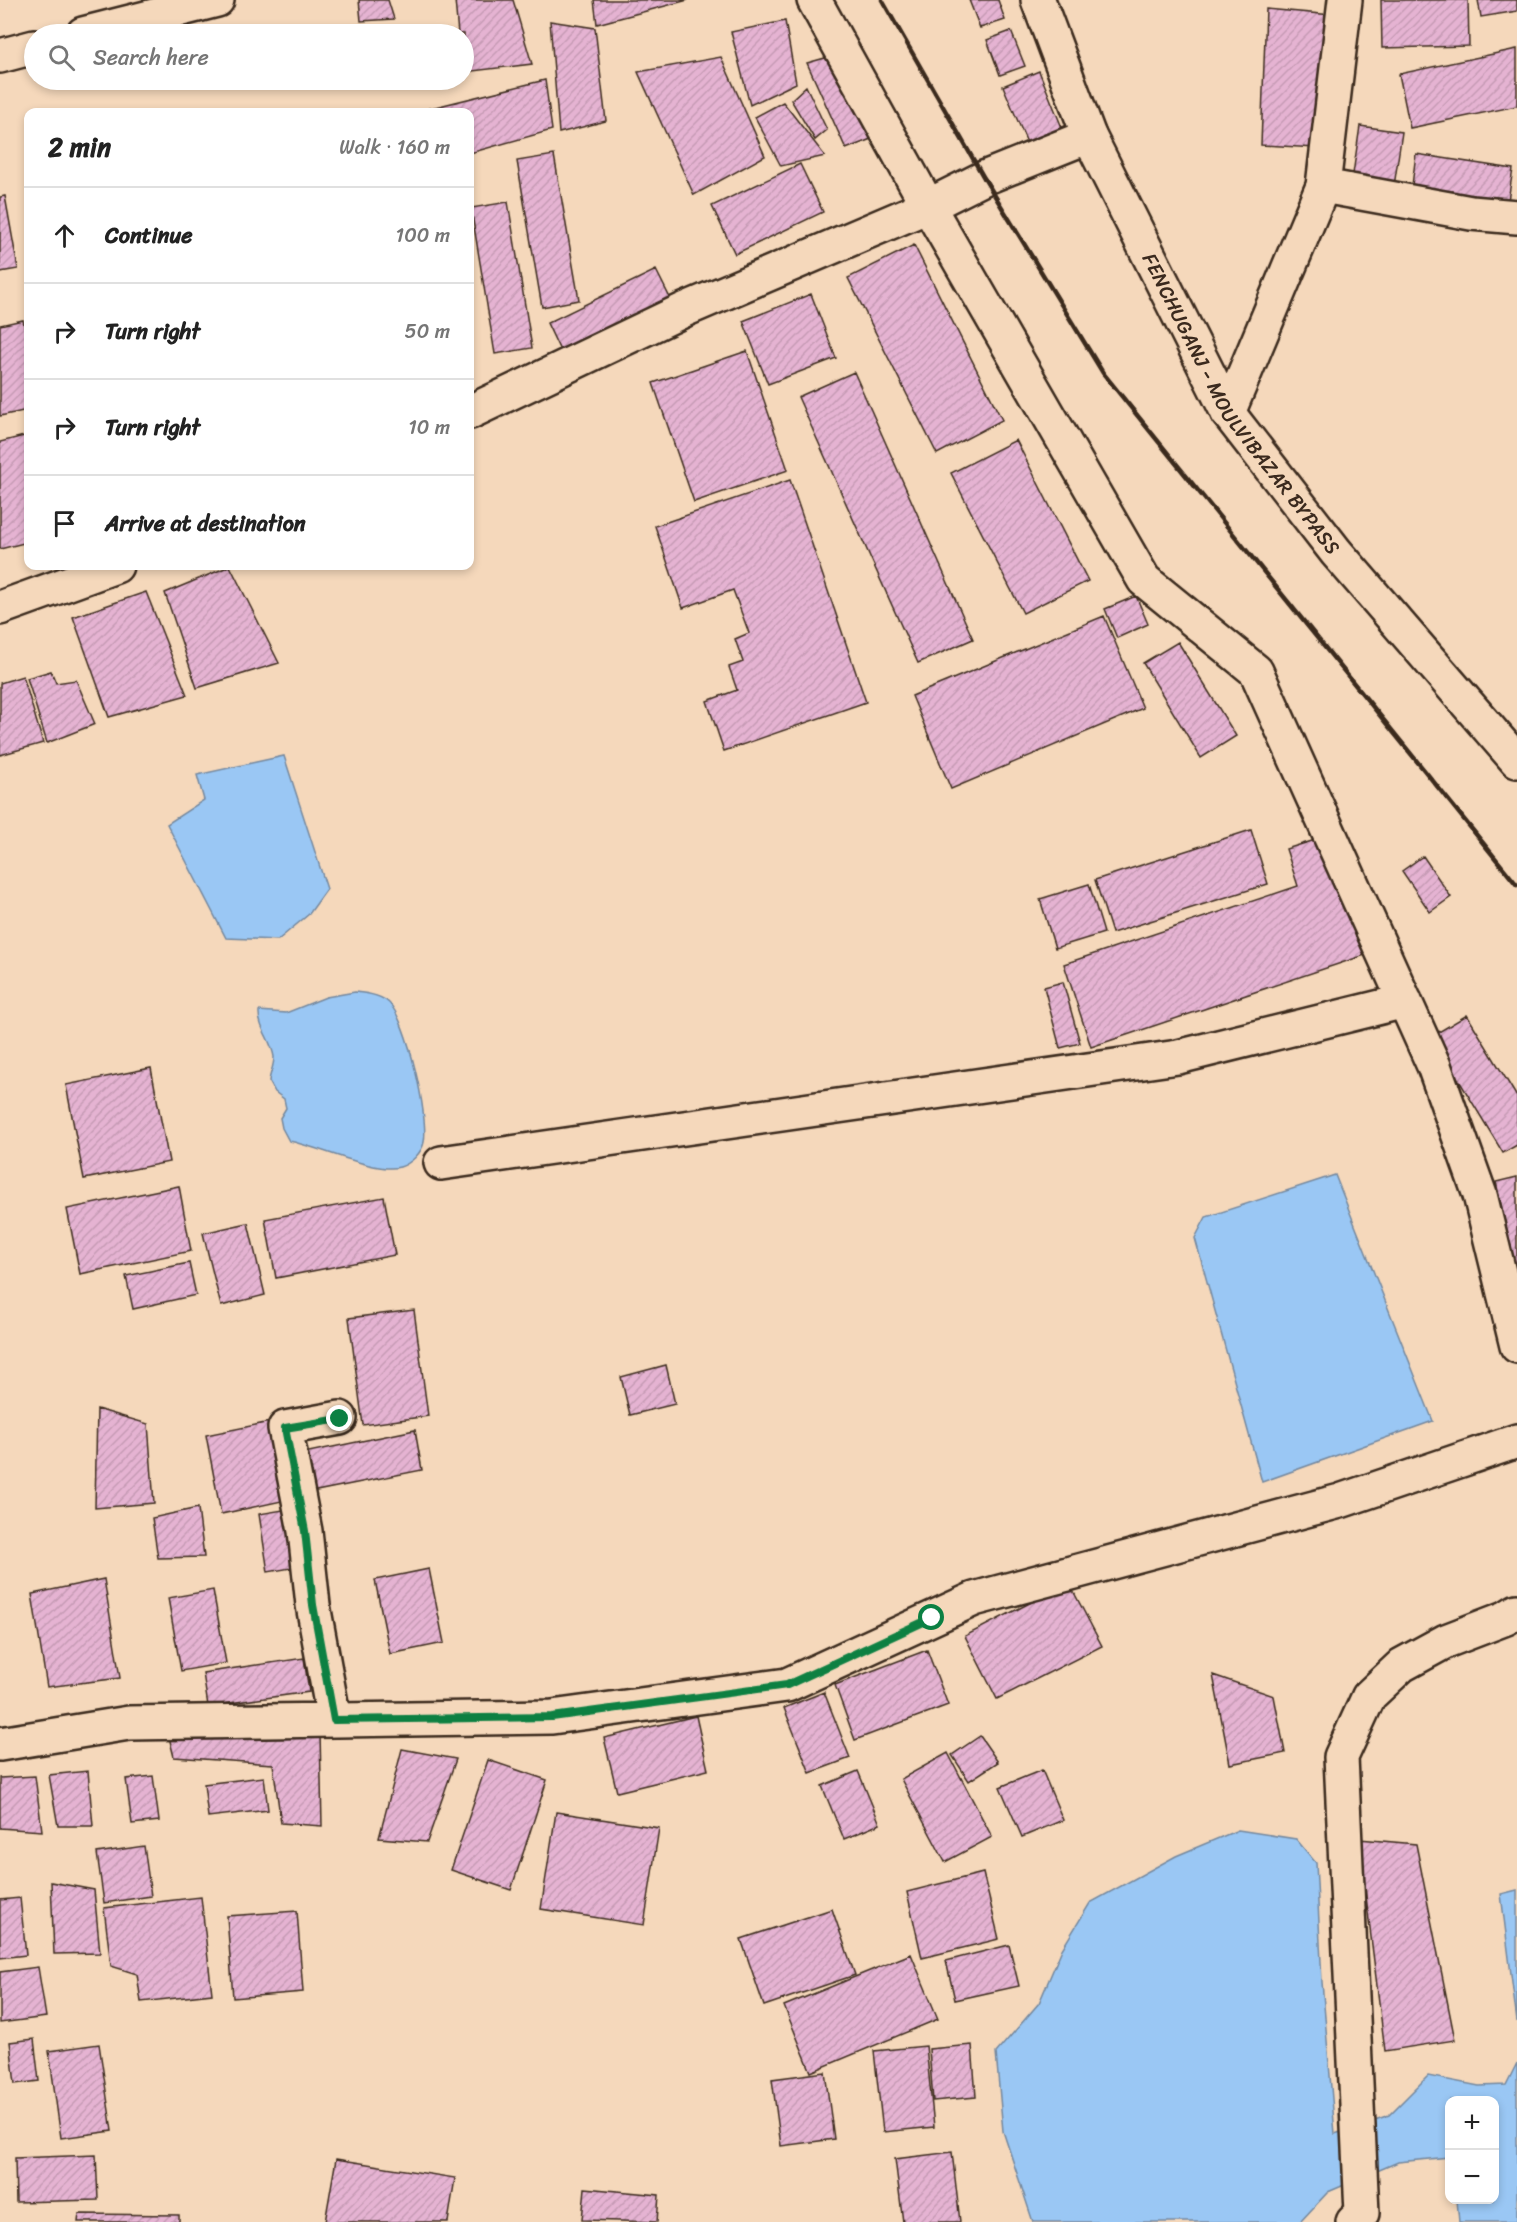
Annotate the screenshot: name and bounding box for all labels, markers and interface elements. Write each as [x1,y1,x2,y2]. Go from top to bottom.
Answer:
search box [24,24,474,90]
text: Search here [93,38,209,77]
icon: search [45,41,78,74]
text: 2 min [48,124,111,170]
text: Walk · 160 m [339,130,450,165]
text: Continue [105,216,193,255]
text: 100 m [396,218,450,253]
icon: ahead [48,219,81,252]
street label: FENCHUGANJ - MOULVIBAZAR BYPASS [1133,246,1350,562]
text: Turn right [105,312,200,351]
text: 50 m [405,314,450,349]
icon: right [48,315,81,348]
text: Turn right [105,408,200,447]
text: 10 m [408,410,450,445]
icon: right [48,411,81,444]
text: Arrive at destination [105,504,306,543]
icon: arrive [48,507,81,540]
route end [326,1405,352,1431]
route start [918,1604,944,1630]
map controls [1445,2096,1499,2204]
button: + [1445,2096,1499,2150]
button: − [1445,2150,1499,2204]

